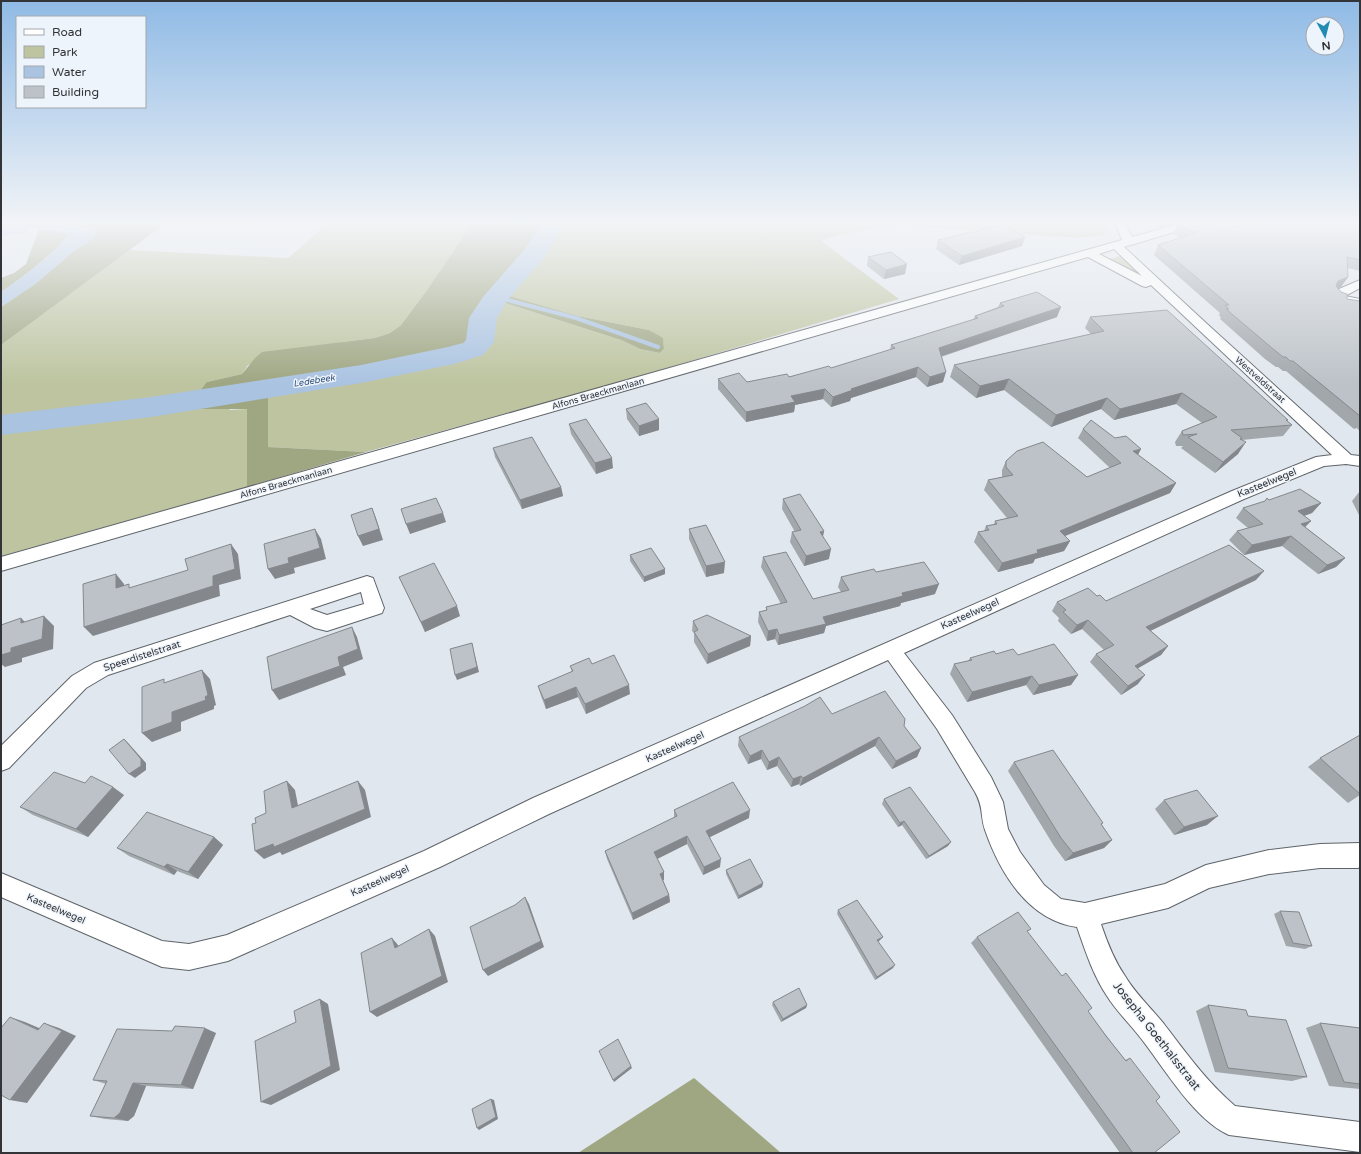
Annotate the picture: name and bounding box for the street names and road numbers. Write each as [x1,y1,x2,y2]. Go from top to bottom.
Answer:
street label: Westveldstraat [1233,355,1288,406]
street label: Alfons Braeckmanlaan [550,376,646,412]
street label: Alfons Braeckmanlaan [238,465,334,501]
street label: Kasteelwegel [1236,466,1298,500]
street label: Kasteelwegel [939,596,1001,632]
street label: Speerdistelstraat [102,638,182,674]
street label: Kasteelwegel [644,729,706,765]
street label: Kasteelwegel [349,863,411,899]
street label: Kasteelwegel [25,891,87,927]
street label: Josepha Goethalsstraat [1110,979,1204,1093]

